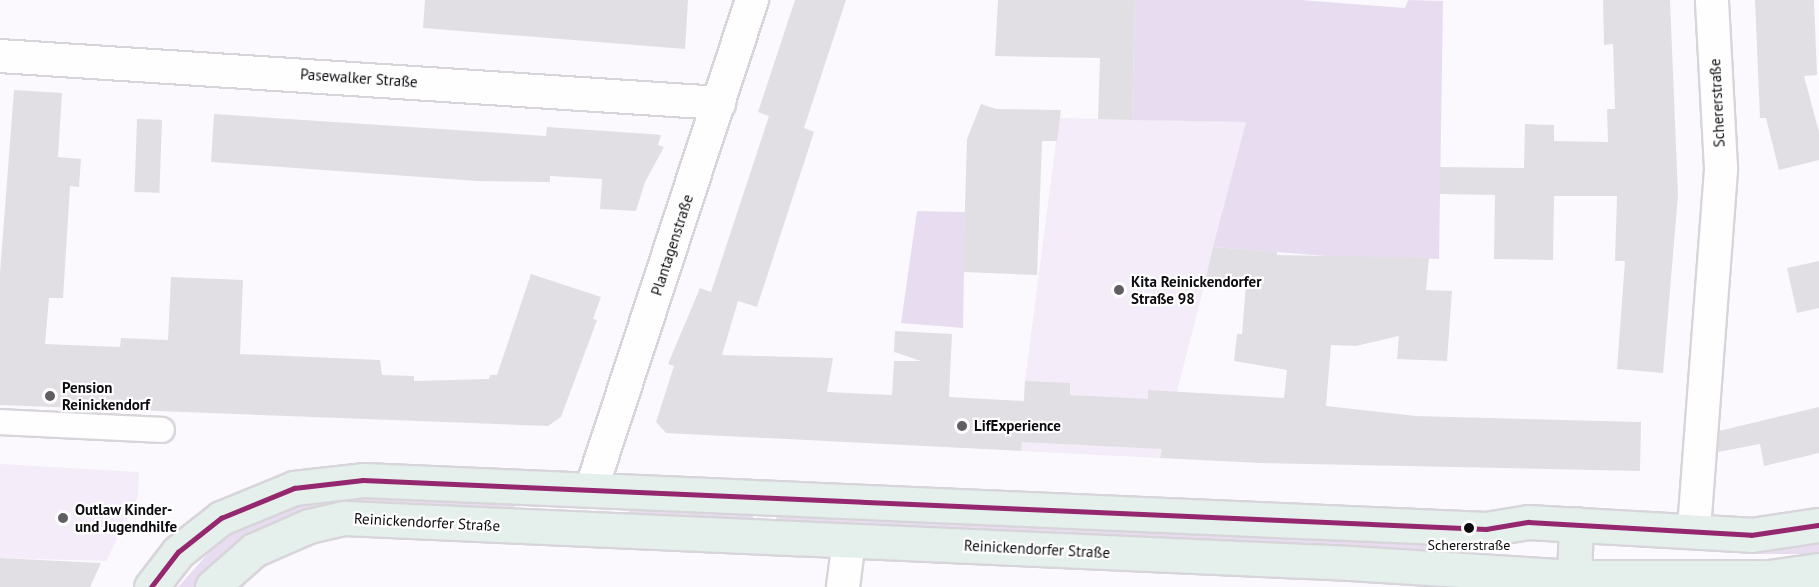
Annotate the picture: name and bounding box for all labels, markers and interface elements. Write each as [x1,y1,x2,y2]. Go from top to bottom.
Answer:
street label: Schererstraße [1706,58,1728,148]
street label: Pasewalker Straße [300,65,418,91]
street label: Plantagenstraße [647,192,697,298]
place label: Kita Reinickendorfer Straße 98 [1131,272,1261,307]
marker: Kita Reinickendorfer Straße 98 [1112,283,1126,297]
place label: Pension Reinickendorf [62,378,150,413]
marker: Pension Reinickendorf [43,389,57,403]
place label: LifExperience [974,417,1061,435]
marker: LifExperience [955,419,969,433]
place label: Outlaw Kinder- und Jugendhilfe [75,500,177,535]
street label: Reinickendorfer Straße [353,509,501,535]
marker: Outlaw Kinder- und Jugendhilfe [56,511,70,525]
marker: Schererstraße [1463,522,1475,534]
street label: Reinickendorfer Straße [963,536,1111,562]
place label: Schererstraße [1428,537,1510,553]

